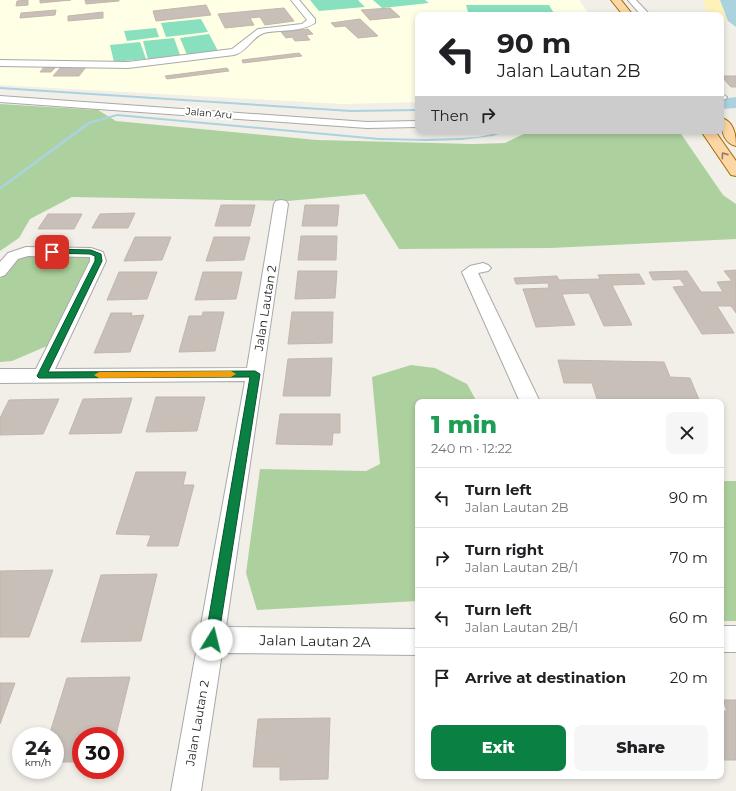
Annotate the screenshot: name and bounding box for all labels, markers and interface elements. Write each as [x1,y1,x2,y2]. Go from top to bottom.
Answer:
text: 90 m [497,26,571,60]
icon: left [431,28,483,80]
text: Jalan Lautan 2B [497,60,641,82]
street label: Jalan Aru [184,104,233,122]
icon: right [477,104,499,126]
text: Then [431,106,469,125]
one-way arrow [722,152,729,159]
pin [35,235,69,269]
icon: arrive [41,241,63,263]
street label: Jalan Lautan 2 [251,264,279,353]
text: 1 min [431,410,497,439]
button: close [666,412,708,454]
text: 240 m · 12:22 [431,440,512,456]
text: Turn left [465,480,532,499]
icon: left [431,487,453,509]
text: 90 m [669,488,708,507]
text: Jalan Lautan 2B [465,499,569,515]
text: Turn right [465,540,544,559]
icon: right [431,547,453,569]
text: 70 m [670,548,708,567]
text: Jalan Lautan 2B/1 [465,559,578,575]
text: Turn left [465,600,532,619]
icon: left [431,607,453,629]
text: 60 m [669,608,708,627]
position arrow [191,619,233,661]
text: Jalan Lautan 2B/1 [465,619,578,635]
street label: Jalan Lautan 2A [258,631,372,651]
icon: arrive [431,667,453,689]
text: Arrive at destination [465,668,626,687]
text: 20 m [670,668,708,687]
street label: Jalan Lautan 2 [182,679,212,768]
button: Exit [431,725,566,771]
button: Share [574,725,708,771]
speed limit sign: 30 [72,727,124,779]
text: 24 [25,736,51,760]
text: km/h [25,756,51,769]

